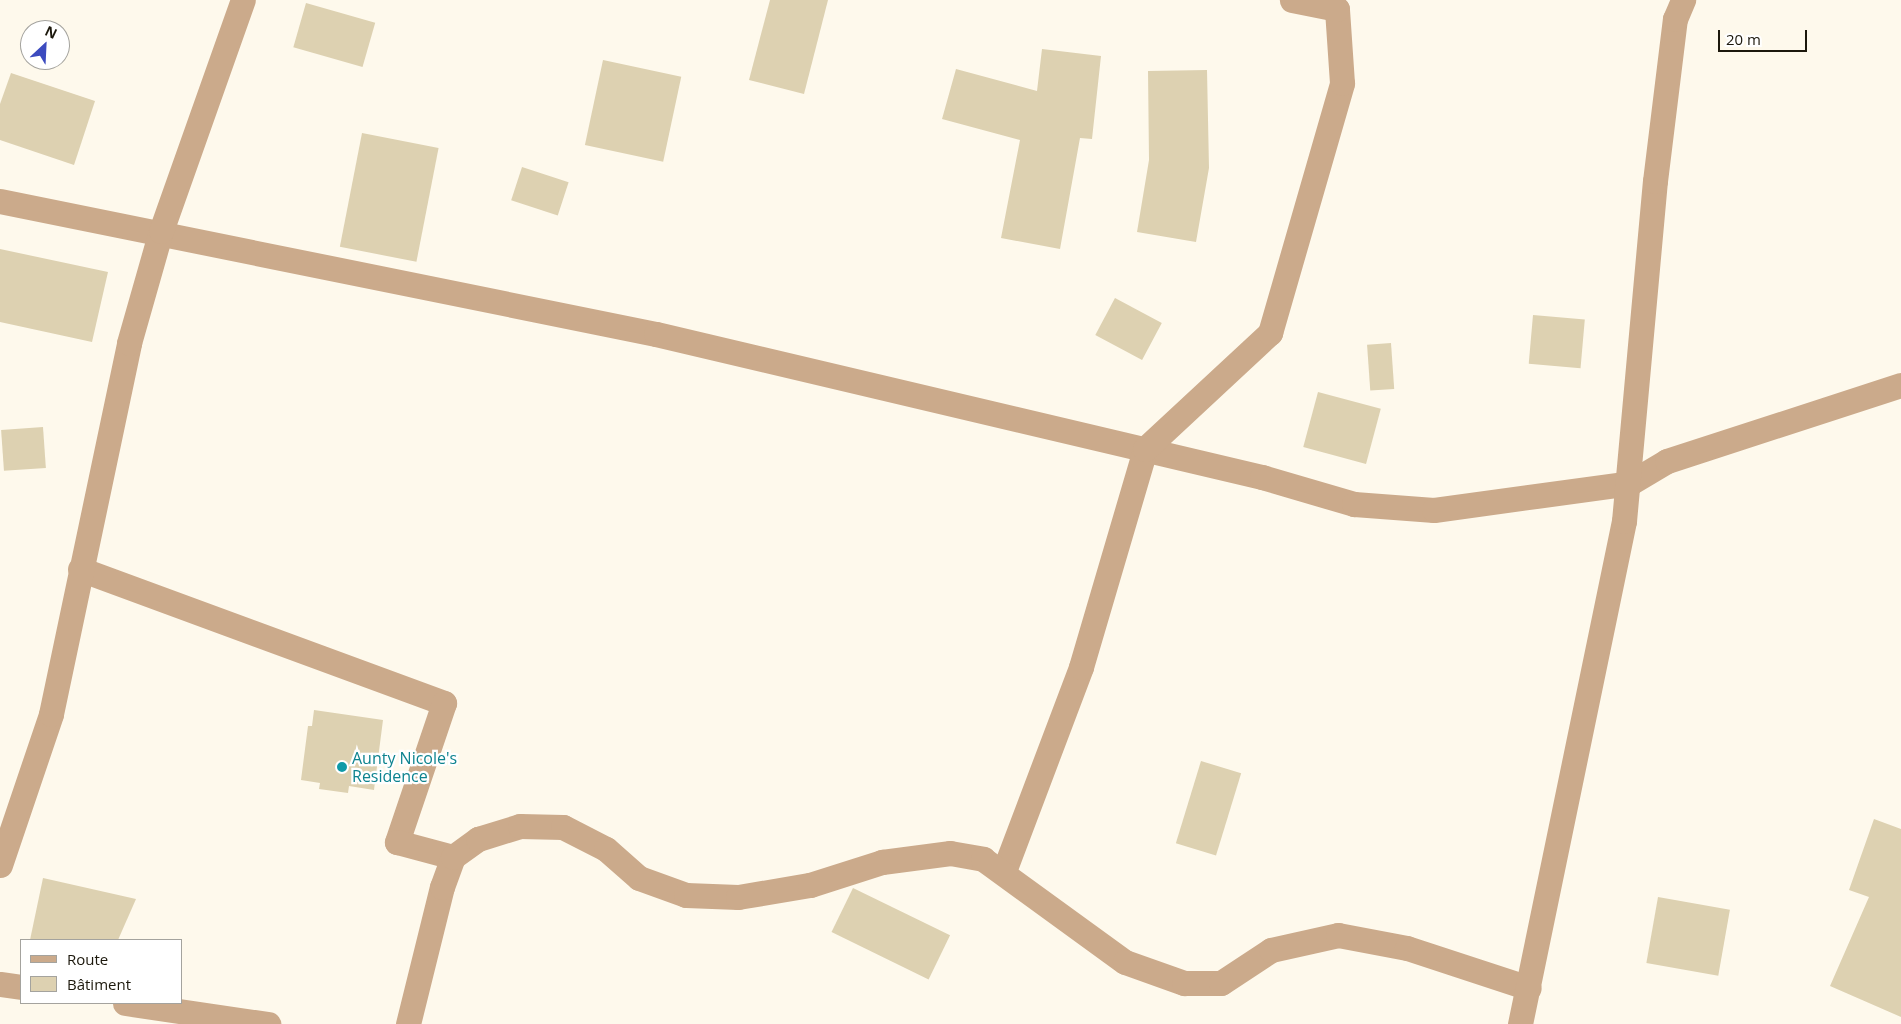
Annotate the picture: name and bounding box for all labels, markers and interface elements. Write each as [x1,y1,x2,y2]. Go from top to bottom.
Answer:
north arrow [20,20,70,70]
scale bar [1721,20,1810,52]
text: N [42,21,60,43]
text: 20 m [1726,29,1761,49]
place label: Aunty Nicole's Residence [352,748,457,786]
marker: Aunty Nicole's Residence [336,761,348,773]
legend [20,939,182,1004]
text: Route [67,949,108,969]
text: Bâtiment [67,974,131,994]

